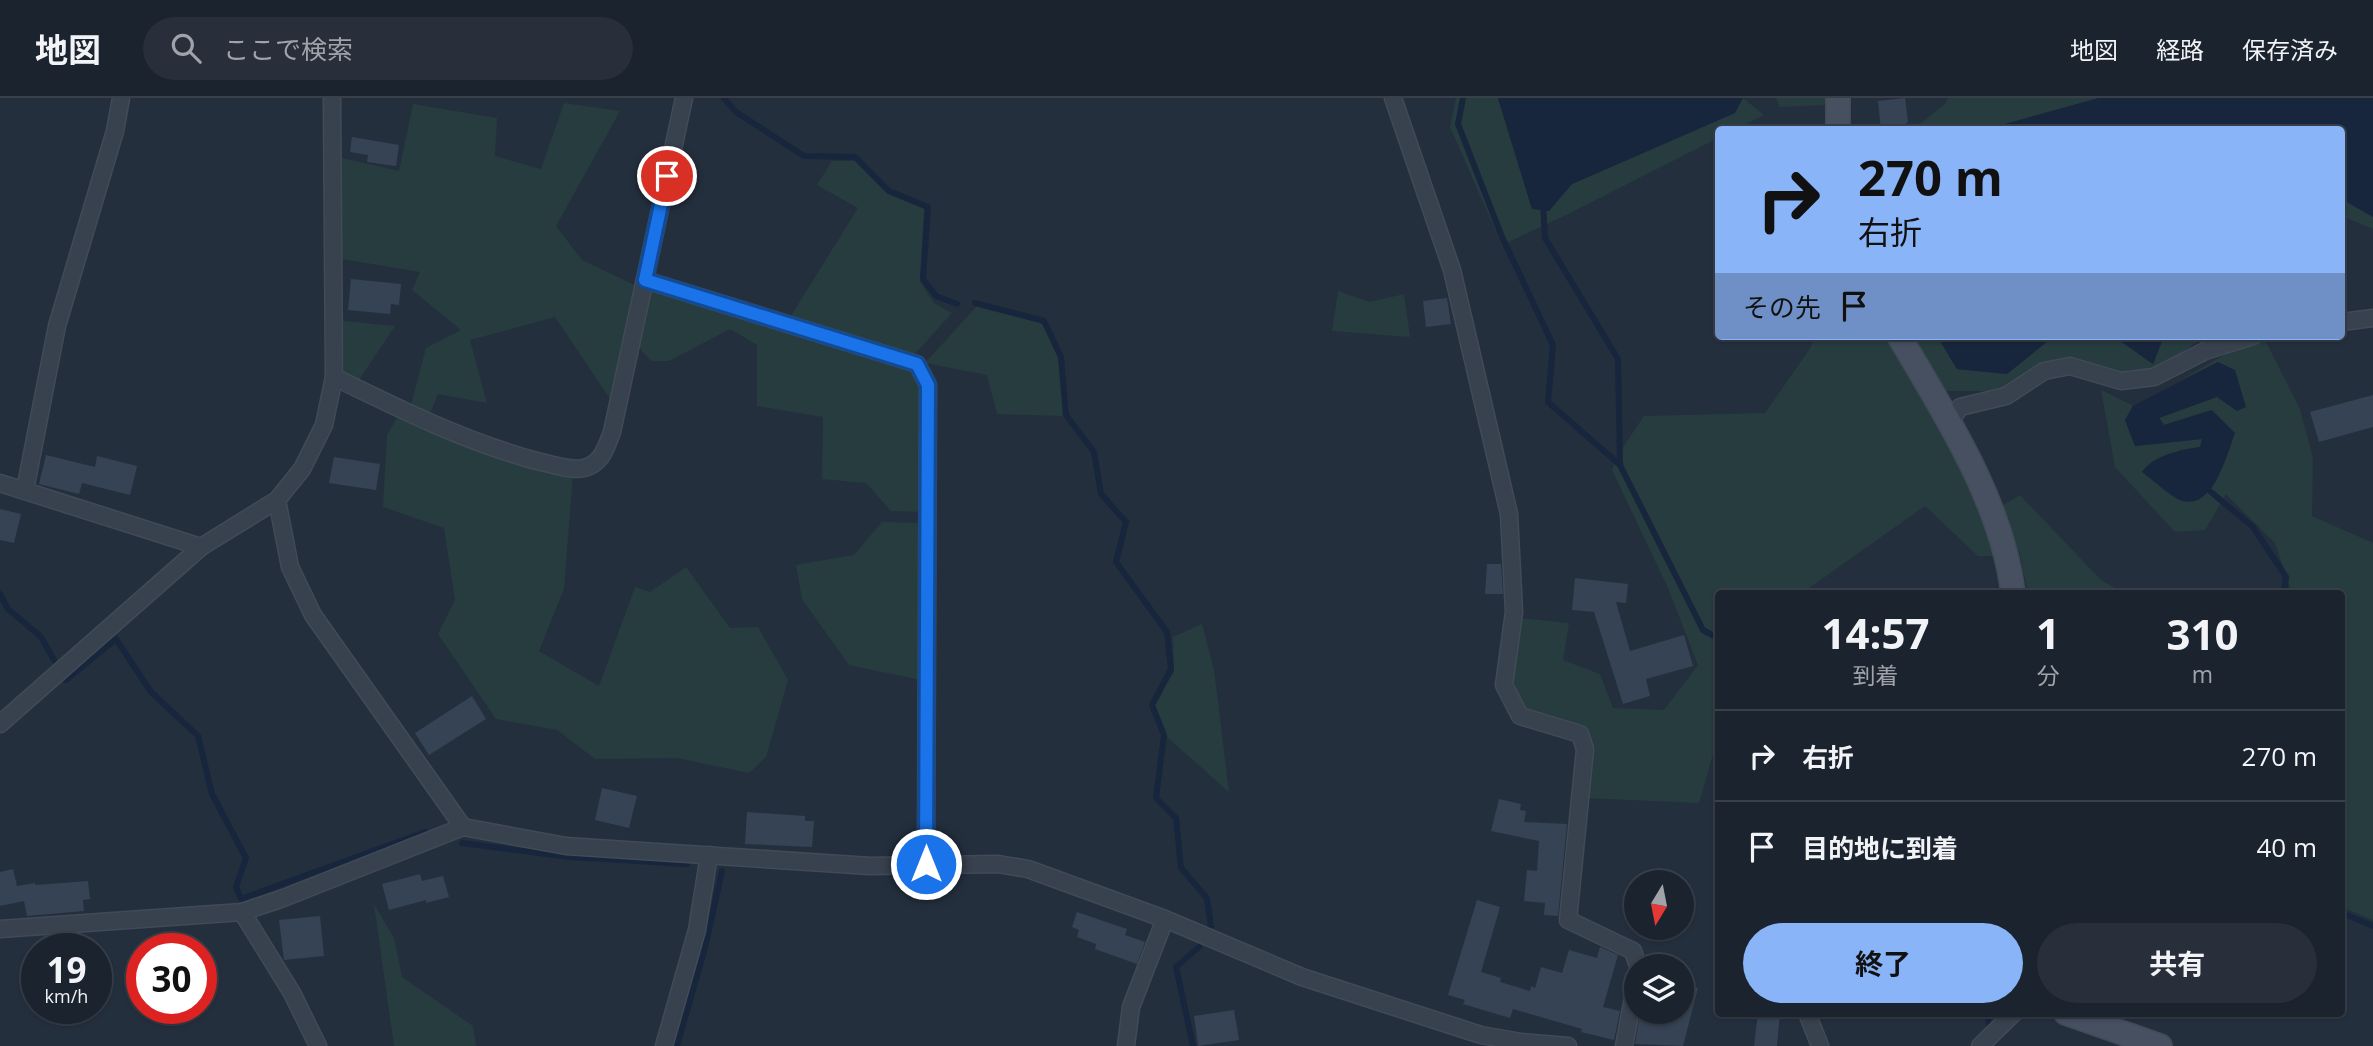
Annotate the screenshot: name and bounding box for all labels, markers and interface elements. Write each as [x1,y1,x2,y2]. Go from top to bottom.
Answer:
search box [143,17,633,80]
text: 地図 [35,27,101,72]
icon: search [167,29,205,67]
text: ここで検索 [223,31,353,67]
text: 地図 [2070,33,2118,66]
text: 経路 [2156,33,2204,66]
text: 保存済み [2242,33,2338,66]
text: 270 m [1858,144,2003,210]
pin [637,146,697,206]
icon: right [1743,154,1834,245]
icon: arrive [648,157,686,195]
text: 右折 [1858,210,1922,253]
icon: arrive [1835,287,1873,325]
text: その先 [1743,289,1821,325]
text: 14:57 [1821,604,1930,661]
text: 1 [2036,604,2060,661]
text: 310 [2166,605,2239,662]
text: m [2192,658,2213,690]
text: 到着 [1852,659,1898,691]
text: 分 [2036,659,2059,691]
icon: right [1743,737,1781,775]
text: 270 m [2242,738,2317,774]
text: 右折 [1802,739,1854,775]
position arrow [889,827,963,901]
icon: arrive [1743,828,1781,866]
text: 40 m [2256,829,2317,865]
text: 目的地に到着 [1802,830,1958,866]
north arrow [1624,870,1694,940]
map controls [1624,870,1694,1024]
button: 終了 [1743,923,2023,1003]
button: 共有 [2037,923,2317,1003]
speed limit sign: 30 [126,933,217,1024]
text: 19 [46,946,87,993]
button: layers [1624,954,1694,1024]
text: km/h [45,984,88,1008]

